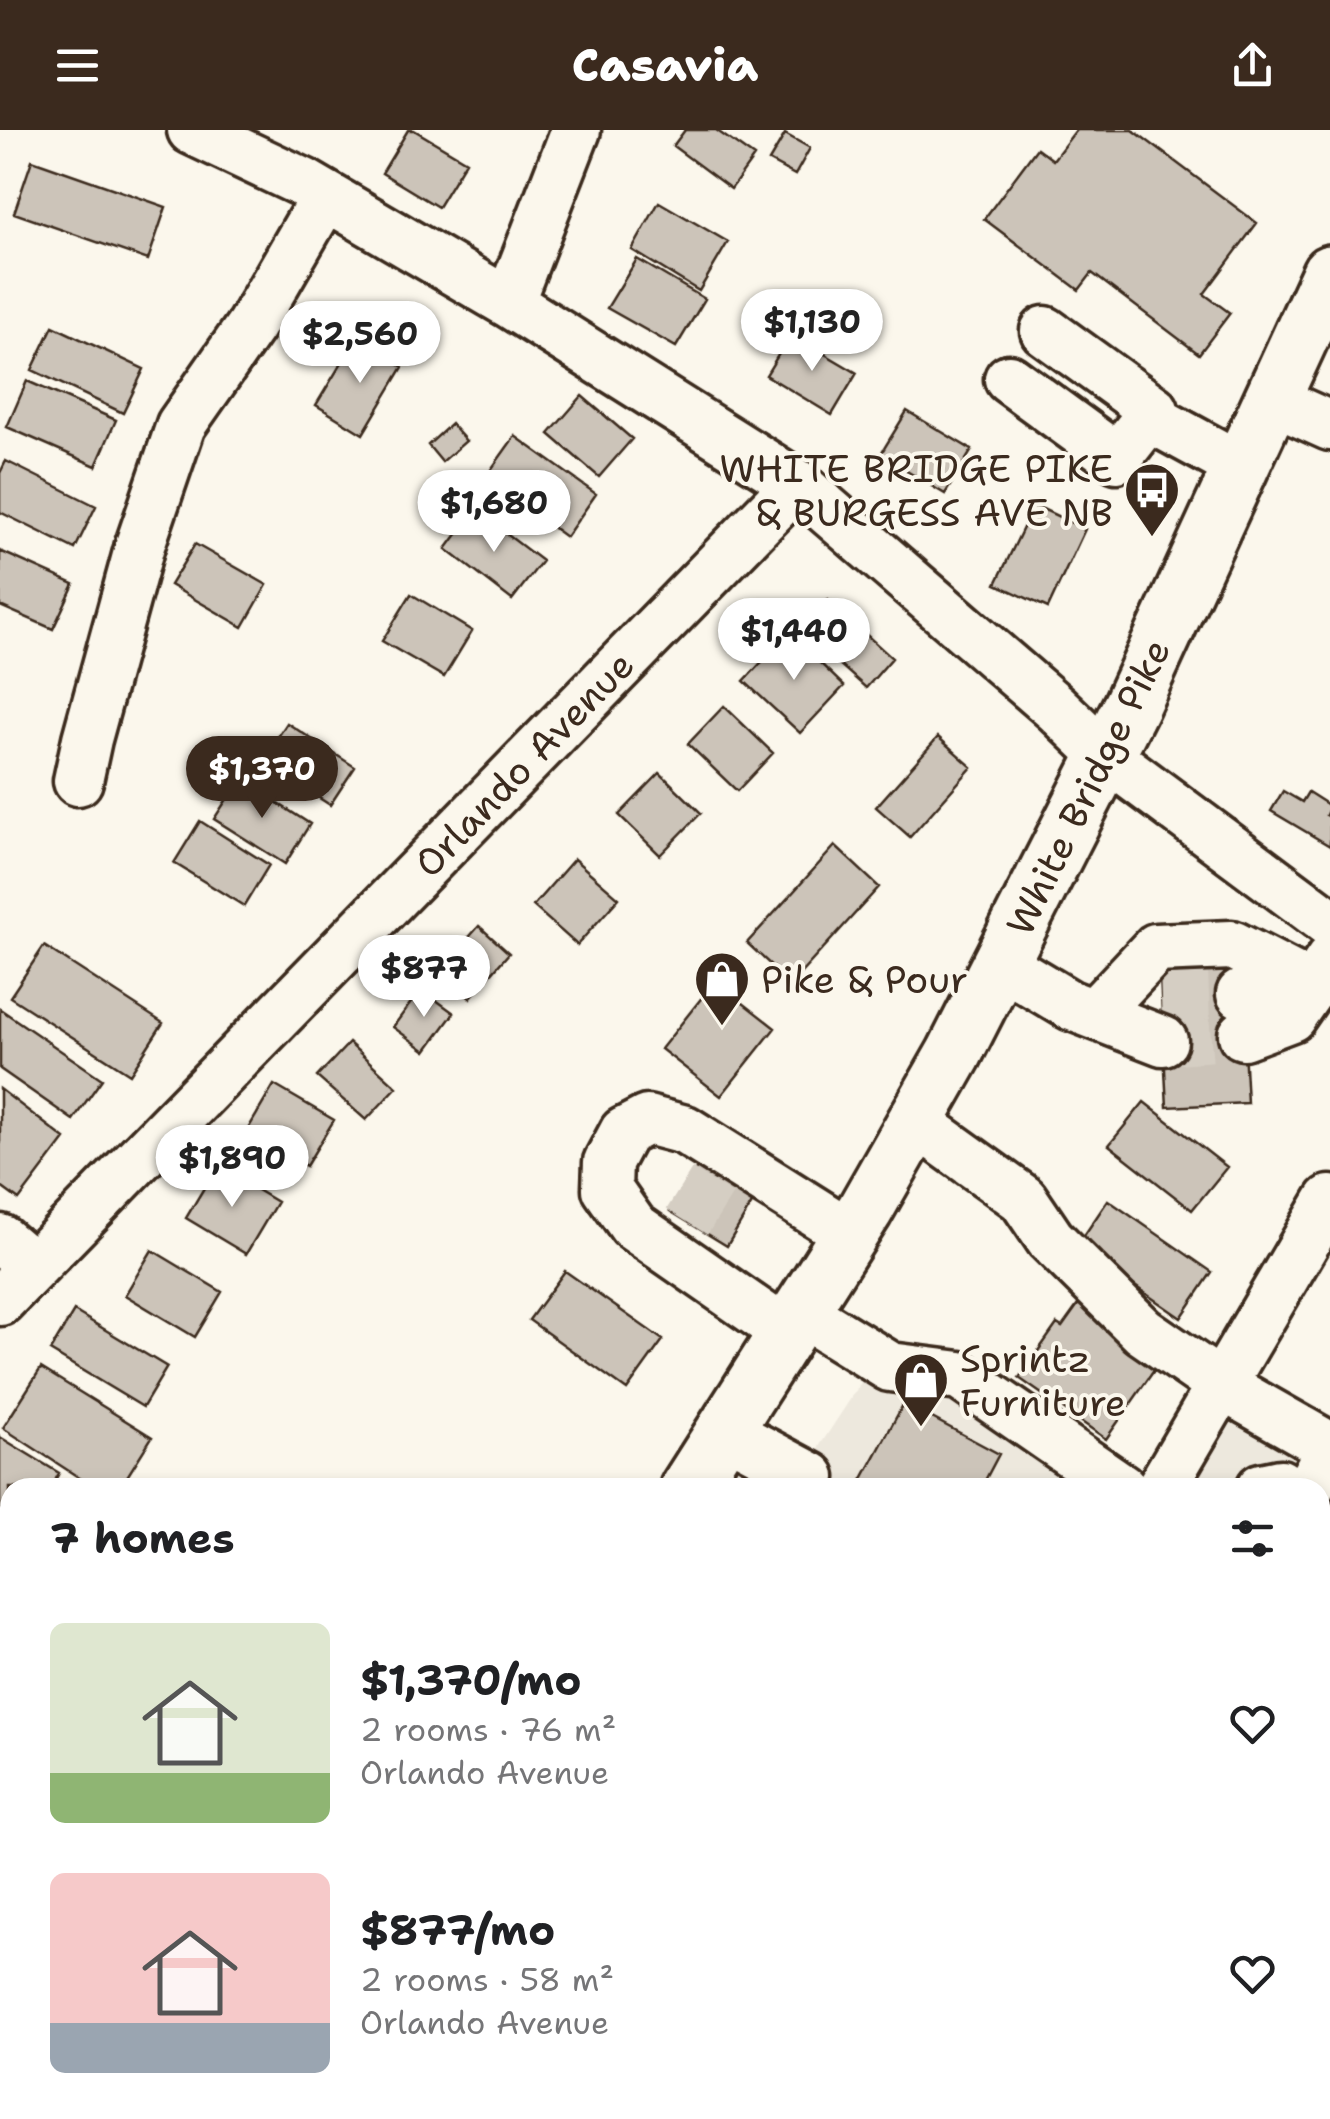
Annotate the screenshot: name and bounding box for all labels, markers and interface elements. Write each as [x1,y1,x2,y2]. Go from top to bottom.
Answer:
text: Casavia [572,35,758,95]
icon: menu [50,38,105,93]
icon: share [1225,38,1280,93]
pin: $1,130 [731,289,893,374]
text: $1,130 [763,300,861,343]
pin: $2,560 [279,301,441,386]
text: $2,560 [302,312,418,355]
place label: WHITE BRIDGE PIKE & BURGESS AVE NB [719,443,1113,538]
bus stop icon: WHITE BRIDGE PIKE & BURGESS AVE NB [1122,460,1182,539]
pin: $1,680 [413,470,575,555]
text: $1,680 [440,481,548,524]
pin: $1,440 [713,598,875,683]
text: $1,440 [740,609,848,652]
street label: White Bridge Pike [994,630,1182,944]
street label: Orlando Avenue [403,640,645,888]
pin: $1,370 [181,736,343,821]
text: $1,370 [208,747,316,790]
pin: $877 [365,935,483,1020]
text: $877 [380,946,468,989]
shop icon: Pike & Pour [692,949,752,1028]
place label: Pike & Pour [761,954,968,1005]
pin: $1,890 [151,1125,313,1210]
text: $1,890 [178,1136,286,1179]
place label: Sprintz Furniture [960,1333,1126,1428]
shop icon: Sprintz Furniture [891,1350,951,1429]
text: 7 homes [50,1510,235,1566]
icon: filters [1225,1511,1280,1566]
text: $1,370/mo [360,1652,582,1708]
icon: home [130,1663,250,1783]
icon: heart [1225,1696,1280,1751]
text: 2 rooms · 76 m² [360,1708,616,1751]
text: Orlando Avenue [360,1751,609,1794]
text: $877/mo [360,1902,555,1958]
icon: home [130,1913,250,2033]
icon: heart [1225,1946,1280,2001]
text: 2 rooms · 58 m² [360,1958,614,2001]
text: Orlando Avenue [360,2001,609,2044]

